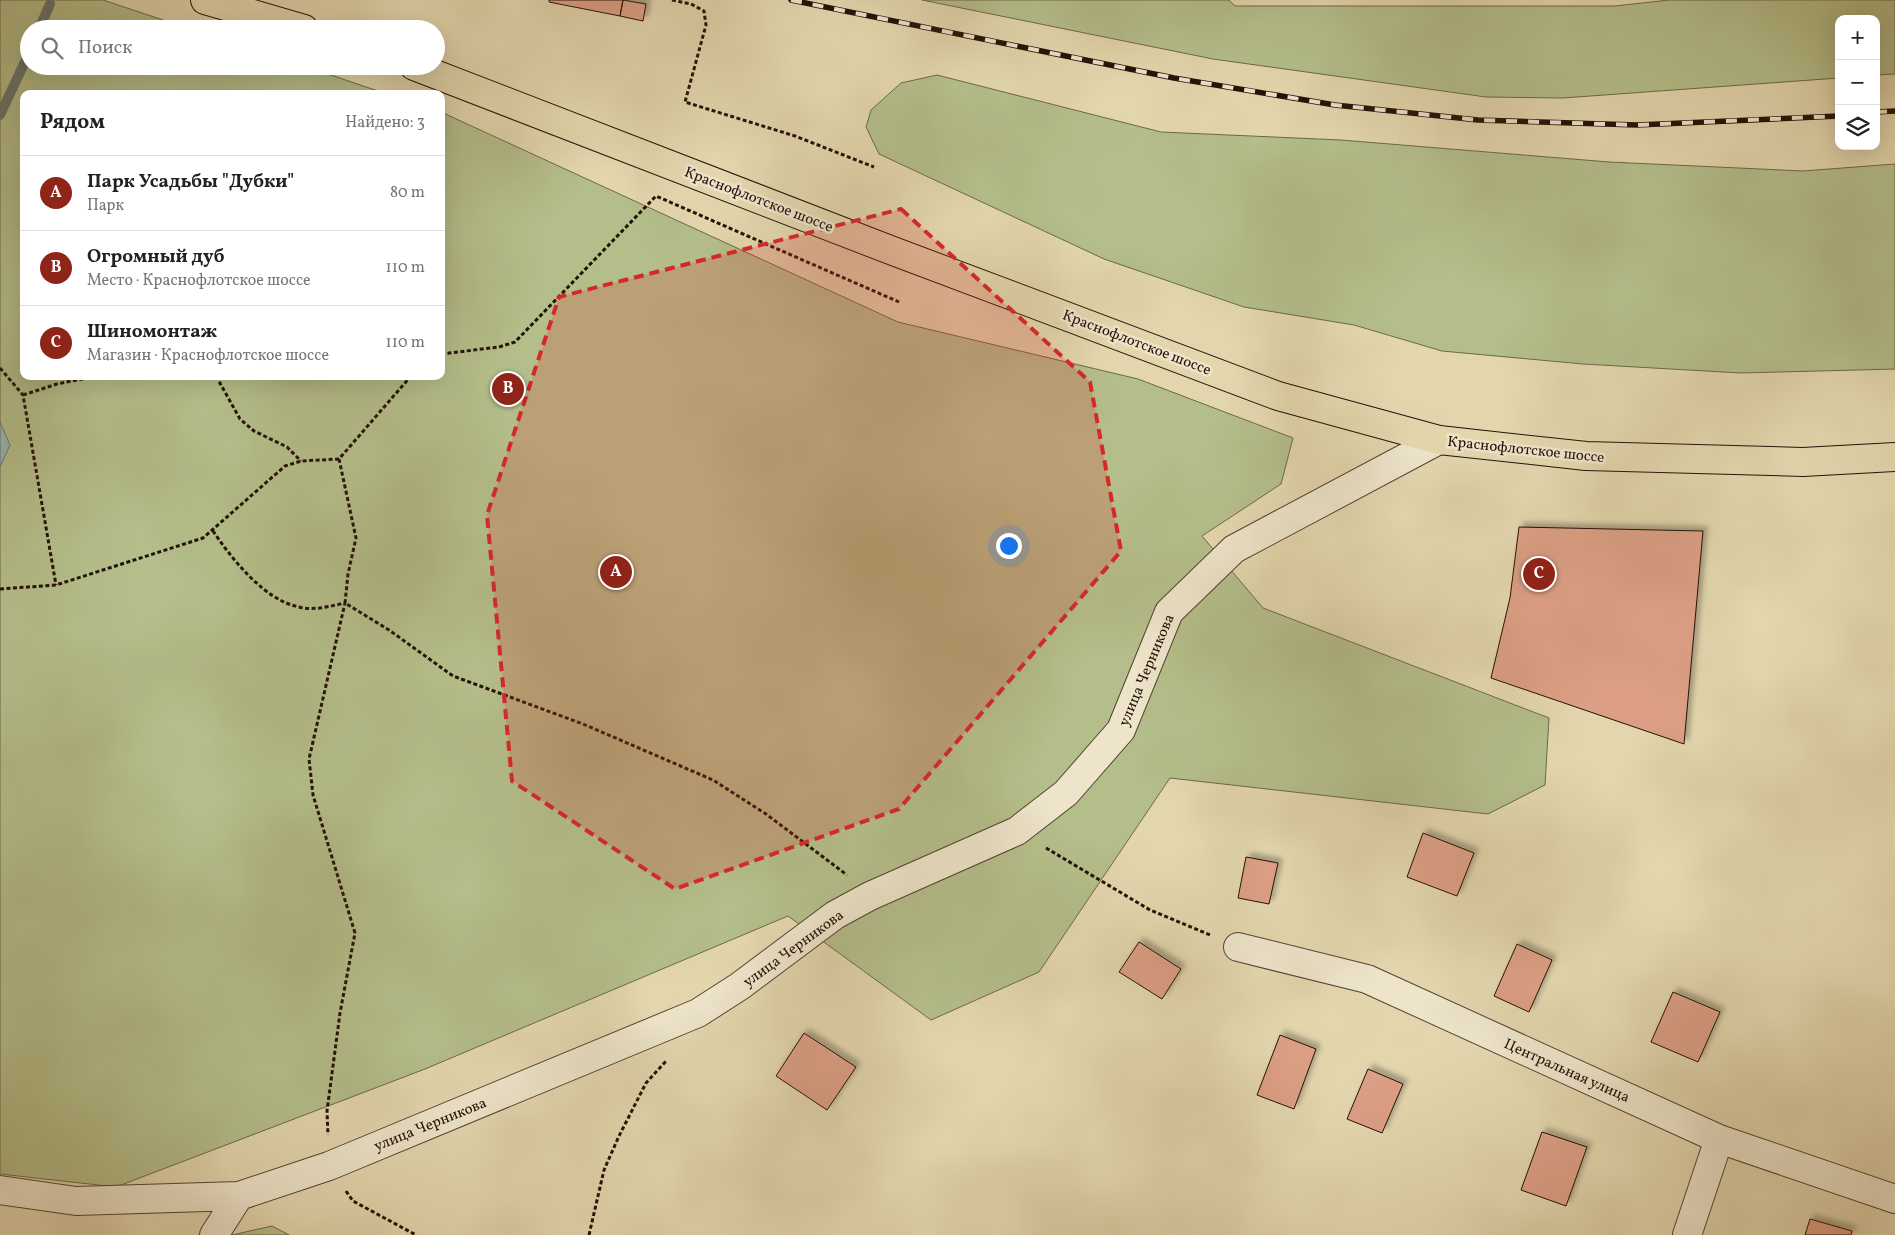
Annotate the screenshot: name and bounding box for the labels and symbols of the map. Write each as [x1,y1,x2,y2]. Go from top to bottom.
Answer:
street label: Краснофлотское шоссе [681,162,836,238]
street label: Краснофлотское шоссе [1059,305,1214,381]
pin: B [492,370,524,408]
street label: Краснофлотское шоссе [1446,432,1605,469]
your location [996,533,1022,559]
pin: A [600,553,632,591]
pin: C [1523,555,1555,593]
street label: улица Черникова [1114,611,1180,730]
street label: улица Черникова [739,905,849,993]
street label: Центральная улица [1500,1034,1633,1109]
street label: улица Черникова [371,1093,490,1158]

